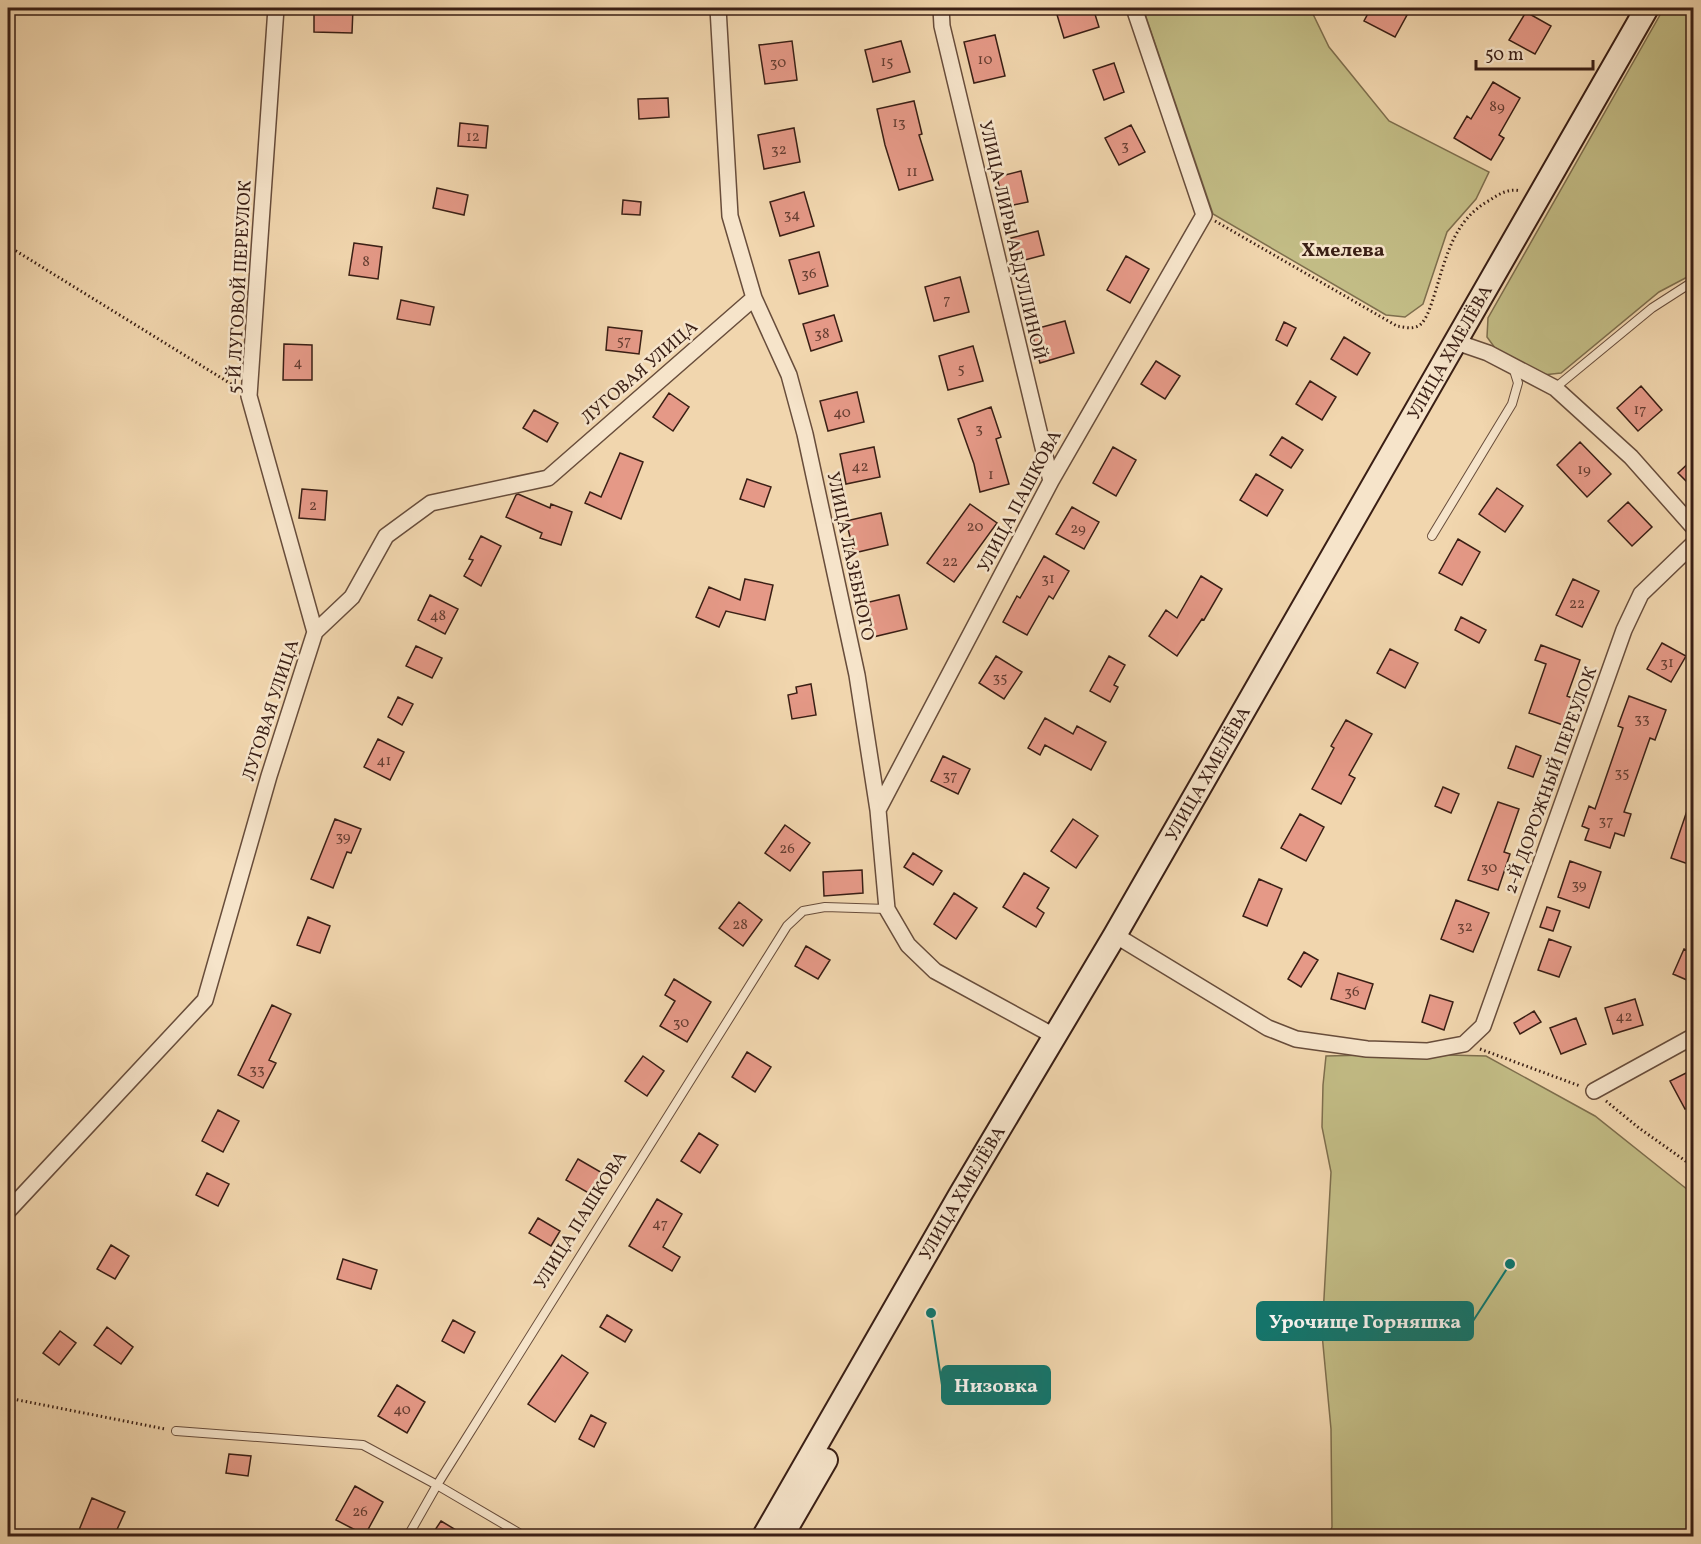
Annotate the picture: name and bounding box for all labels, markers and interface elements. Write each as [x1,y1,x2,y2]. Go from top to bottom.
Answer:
scale bar [1476,33,1593,71]
text: 50 m [1485,43,1524,68]
house number: 10 [978,50,992,71]
house number: 15 [880,52,894,73]
house number: 30 [770,53,786,74]
house number: 89 [1489,97,1505,118]
house number: 13 [892,113,906,134]
street label: УЛИЦА ЛИРЫ АБДУЛЛИНОЙ [972,118,1051,362]
house number: 12 [466,127,480,148]
house number: 3 [1121,136,1129,157]
house number: 32 [771,140,787,161]
house number: 11 [906,162,918,183]
street label: 5-Й ЛУГОВОЙ ПЕРЕУЛОК [222,180,259,395]
house number: 34 [784,205,800,226]
district label: Хмелева [1301,237,1385,265]
house number: 8 [362,252,370,273]
house number: 36 [801,264,817,285]
street label: УЛИЦА ХМЕЛЁВА [1402,281,1500,425]
house number: 7 [943,290,951,311]
street label: ЛУГОВАЯ УЛИЦА [576,315,704,431]
house number: 38 [814,324,830,345]
house number: 57 [617,331,631,352]
house number: 4 [294,353,303,374]
house number: 5 [957,359,965,380]
house number: 17 [1633,400,1647,421]
house number: 40 [833,403,851,424]
house number: 3 [975,419,983,440]
street label: УЛИЦА ПАШКОВА [972,426,1069,577]
house number: 42 [851,457,869,478]
house number: 19 [1577,460,1591,481]
house number: 1 [988,465,994,486]
street label: УЛИЦА ЛАЗЕБНОГО [819,469,880,643]
house number: 2 [309,496,317,517]
house number: 20 [967,517,983,538]
house number: 29 [1070,519,1086,540]
house number: 22 [942,552,958,573]
house number: 31 [1041,569,1055,590]
house number: 22 [1569,594,1585,615]
house number: 48 [430,606,446,627]
street label: ЛУГОВАЯ УЛИЦА [237,636,306,785]
house number: 31 [1660,653,1674,674]
street label: 2-Й ДОРОЖНЫЙ ПЕРЕУЛОК [1499,664,1604,897]
house number: 35 [993,668,1007,689]
street label: УЛИЦА ХМЕЛЁВА [1160,702,1258,847]
house number: 33 [1634,709,1650,730]
house number: 41 [377,751,391,772]
house number: 35 [1615,763,1629,784]
house number: 37 [943,766,957,787]
house number: 37 [1599,811,1613,832]
house number: 39 [335,827,351,848]
house number: 26 [779,839,795,860]
house number: 30 [1481,858,1497,879]
house number: 39 [1571,875,1587,896]
house number: 28 [732,915,748,936]
house number: 32 [1457,917,1473,938]
house number: 36 [1344,982,1360,1003]
house number: 42 [1615,1007,1633,1028]
house number: 30 [673,1013,689,1034]
house number: 33 [249,1060,265,1081]
street label: УЛИЦА ХМЕЛЁВА [914,1122,1012,1265]
street label: УЛИЦА ПАШКОВА [529,1147,634,1295]
house number: 47 [652,1214,668,1235]
callout: Урочище Горняшка [1257,1302,1473,1340]
text: Урочище Горняшка [1269,1309,1461,1337]
callout: Низовка [942,1366,1050,1404]
text: Низовка [954,1373,1038,1401]
house number: 40 [393,1400,411,1421]
house number: 26 [352,1502,368,1523]

